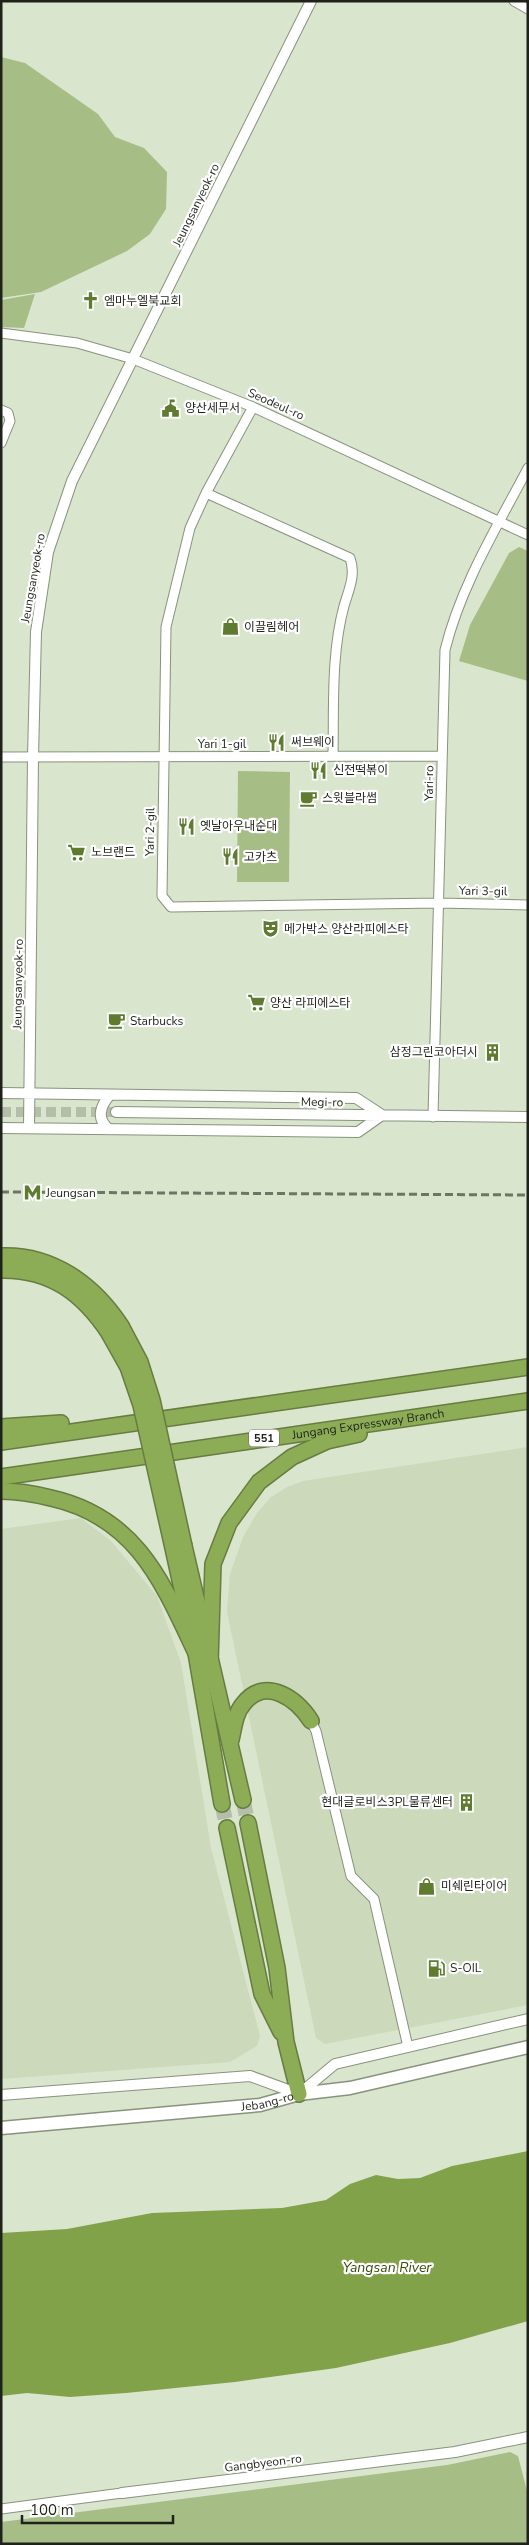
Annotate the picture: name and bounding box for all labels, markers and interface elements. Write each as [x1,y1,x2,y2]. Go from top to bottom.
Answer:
street label: Jeungsanyeok-ro [169,161,223,250]
church icon: 엠마누엘북교회 [80,291,100,311]
place label: 엠마누엘북교회 [104,293,181,309]
street label: Seodeul-ro [245,384,307,424]
public building icon: 양산세무서 [161,398,181,418]
place label: 양산세무서 [185,400,240,416]
street label: Jeungsanyeok-ro [17,532,49,625]
shop icon: 이끌림헤어 [220,617,240,637]
place label: 이끌림헤어 [244,619,299,635]
restaurant icon: 써브웨이 [267,732,287,752]
place label: 써브웨이 [291,734,335,750]
street label: Yari 1-gil [197,736,247,752]
restaurant icon: 신전떡볶이 [309,760,329,780]
place label: 신전떡볶이 [333,762,388,778]
street label: Yari-ro [421,765,437,802]
cafe icon: 스윗블라썸 [298,788,318,808]
place label: 스윗블라썸 [322,790,377,806]
street label: Yari 2-gil [142,807,158,857]
restaurant icon: 옛날아우내순대 [176,816,196,836]
place label: 옛날아우내순대 [200,818,277,834]
supermarket icon: 노브랜드 [67,842,87,862]
place label: 노브랜드 [91,844,135,860]
restaurant icon: 고카츠 [220,847,240,867]
place label: 고카츠 [244,849,277,865]
street label: Yari 3-gil [458,883,508,899]
theatre icon: 메가박스 양산라피에스타 [260,919,280,939]
place label: 메가박스 양산라피에스타 [284,921,409,937]
street label: Jeungsanyeok-ro [9,938,27,1030]
supermarket icon: 양산 라피에스타 [246,993,266,1013]
place label: 양산 라피에스타 [270,995,350,1011]
cafe icon: Starbucks [106,1011,126,1031]
place label: Starbucks [130,1013,183,1029]
building icon: 삼정그린코아더시 [482,1042,502,1062]
place label: 삼정그린코아더시 [390,1044,478,1060]
street label: Megi-ro [301,1094,344,1110]
metro station icon: Jeungsan [22,1183,42,1203]
place label: Jeungsan [45,1185,96,1201]
street label: Jungang Expressway Branch [290,1405,445,1443]
road number: 551 [249,1430,279,1446]
building icon: 현대글로비스3PL물류센터 [457,1792,477,1812]
place label: 현대글로비스3PL물류센터 [321,1794,453,1810]
shop icon: 미쉐린타이어 [417,1876,437,1896]
place label: 미쉐린타이어 [441,1878,507,1894]
fuel station icon: S-OIL [426,1958,446,1978]
place label: S-OIL [450,1960,482,1976]
street label: Jebang-ro [240,2088,296,2115]
water label: Yangsan River [343,2258,432,2277]
street label: Gangbyeon-ro [223,2450,303,2476]
scale bar [22,2492,174,2524]
text: 100 m [30,2500,74,2520]

